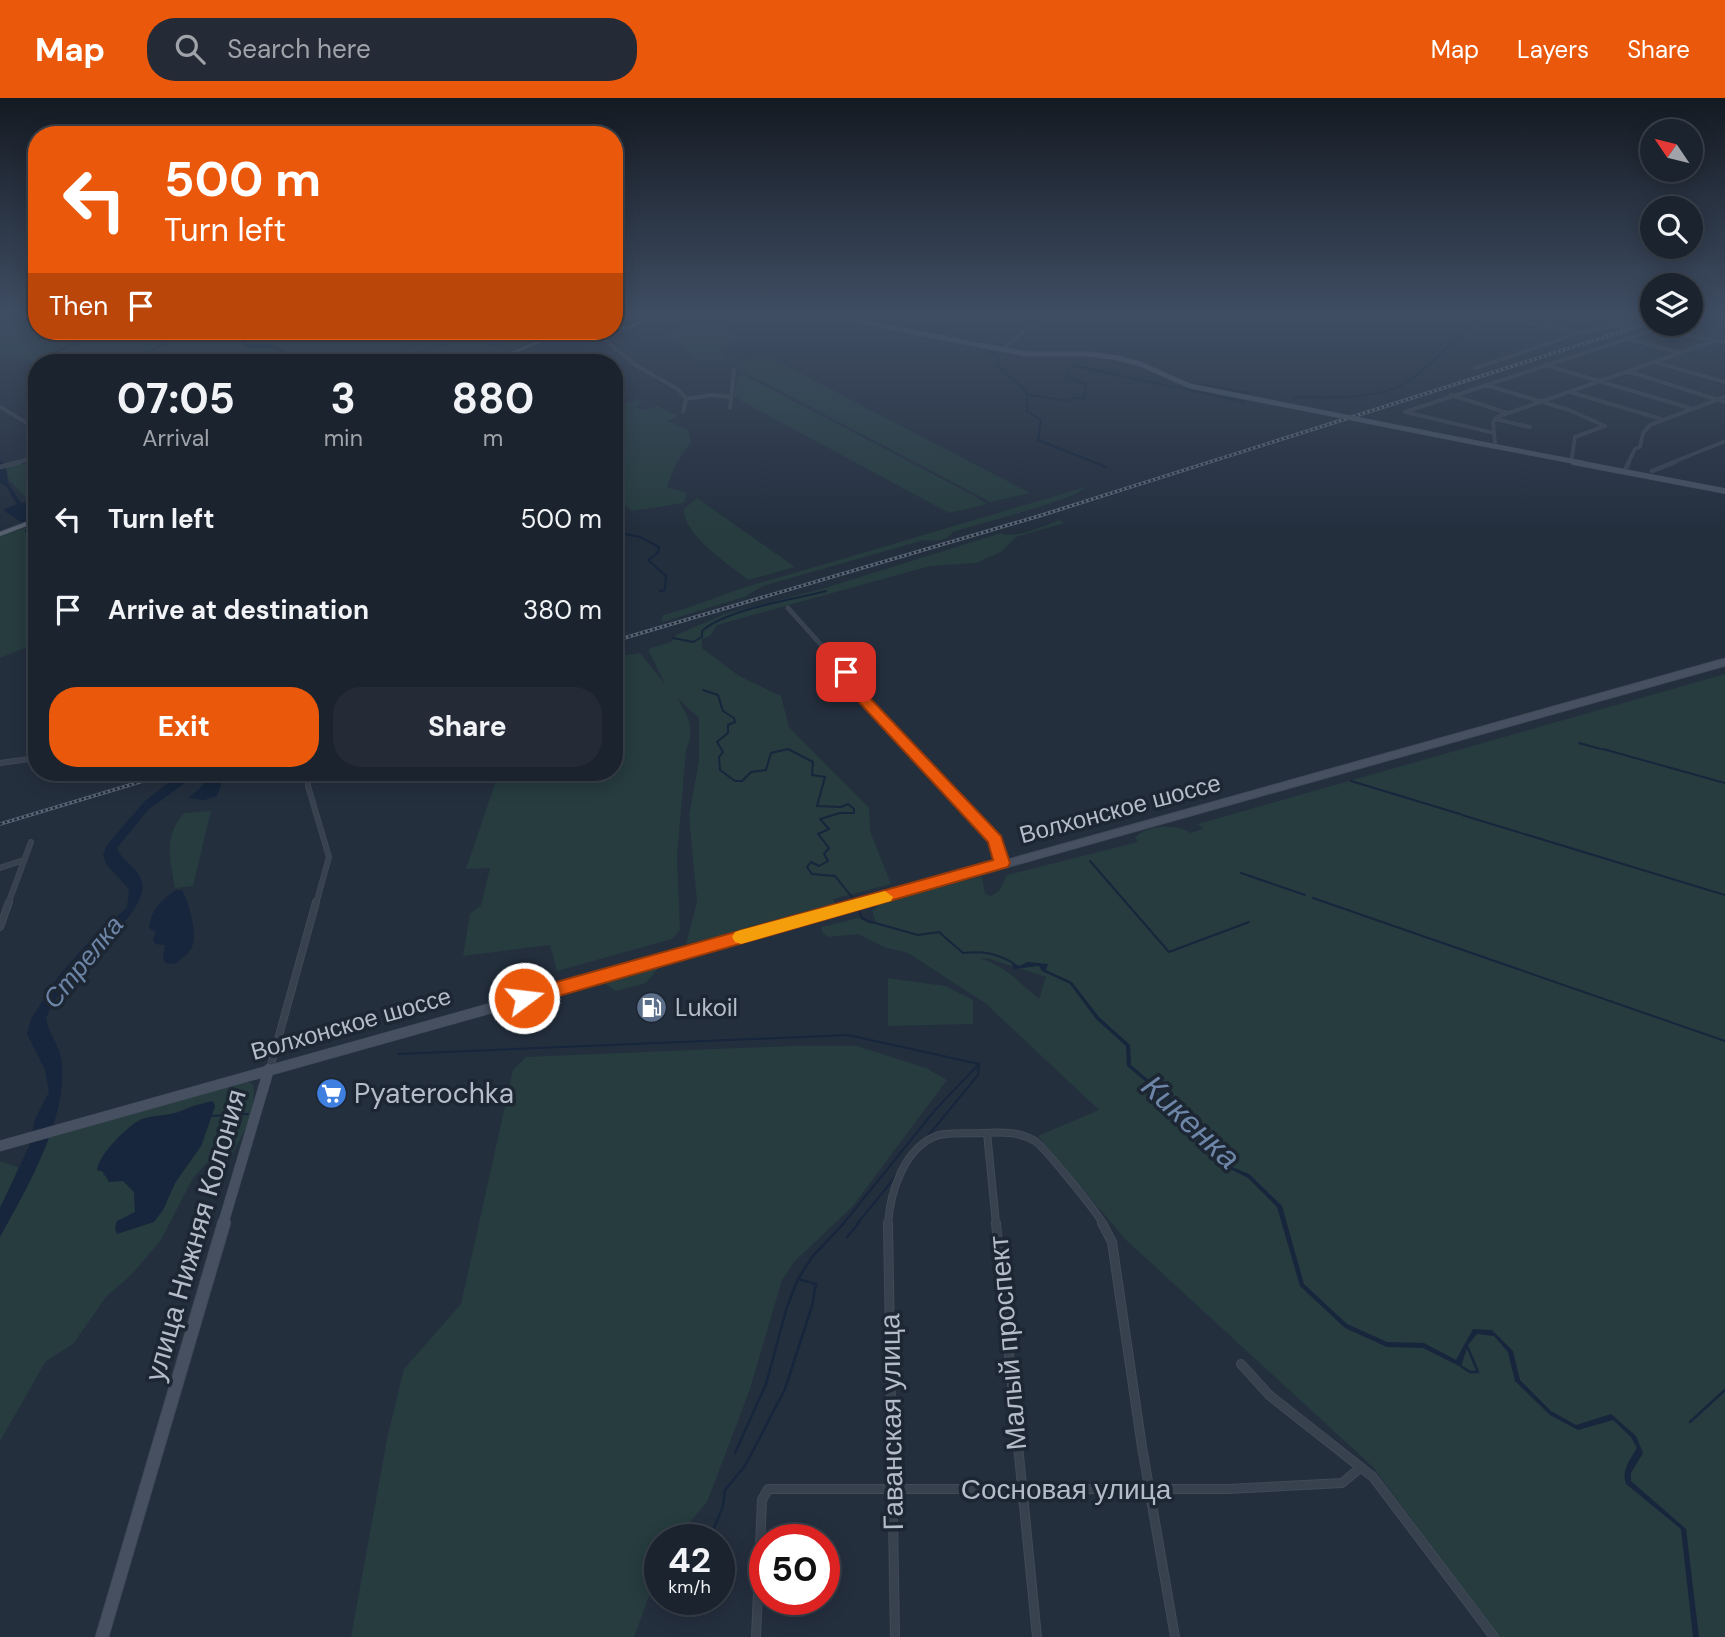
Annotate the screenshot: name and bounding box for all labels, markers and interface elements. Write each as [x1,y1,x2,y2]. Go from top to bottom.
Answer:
search box [147,18,637,81]
text: Map [35,28,105,71]
icon: search [171,30,209,68]
text: Search here [227,32,371,66]
text: Map [1431,34,1479,65]
text: Layers [1517,34,1589,65]
text: Share [1627,34,1690,65]
north arrow [1640,119,1703,182]
map controls [1640,119,1703,336]
text: 500 m [164,147,321,211]
icon: left [49,154,140,245]
button: search [1640,196,1703,259]
text: Turn left [164,209,286,251]
button: layers [1640,273,1703,336]
icon: arrive [122,287,160,325]
text: Then [49,289,108,323]
text: 07:05 [117,371,235,426]
text: 3 [331,371,356,426]
text: 880 [452,371,534,426]
text: Arrival [142,423,209,453]
text: min [324,423,363,453]
text: m [483,423,503,453]
icon: left [49,500,87,538]
text: Turn left [108,502,215,536]
text: 500 m [520,502,602,536]
icon: arrive [49,591,87,629]
text: Arrive at destination [108,593,369,627]
text: 380 m [523,593,602,627]
pin [816,642,876,702]
icon: arrive [827,653,865,691]
button: Exit [49,687,319,767]
button: Share [333,687,602,767]
street label: Волхонское шоссе [1016,767,1224,850]
water label: Стрелка [35,909,131,1015]
position arrow [487,961,561,1035]
street label: Волхонское шоссе [247,980,455,1067]
fuel station icon: Lukoil [635,991,669,1025]
place label: Lukoil [675,992,738,1023]
water label: Кикенка [1133,1066,1249,1178]
place label: Pyaterochka [354,1075,514,1112]
supermarket icon: Pyaterochka [314,1076,348,1110]
street label: улица Нижняя Колония [136,1085,255,1385]
street label: Малый проспект [980,1234,1035,1452]
street label: Гаванская улица [871,1313,912,1531]
street label: Сосновая улица [961,1471,1172,1508]
speed limit sign: 50 [749,1524,840,1615]
text: 42 [668,1537,711,1583]
text: km/h [668,1575,711,1599]

